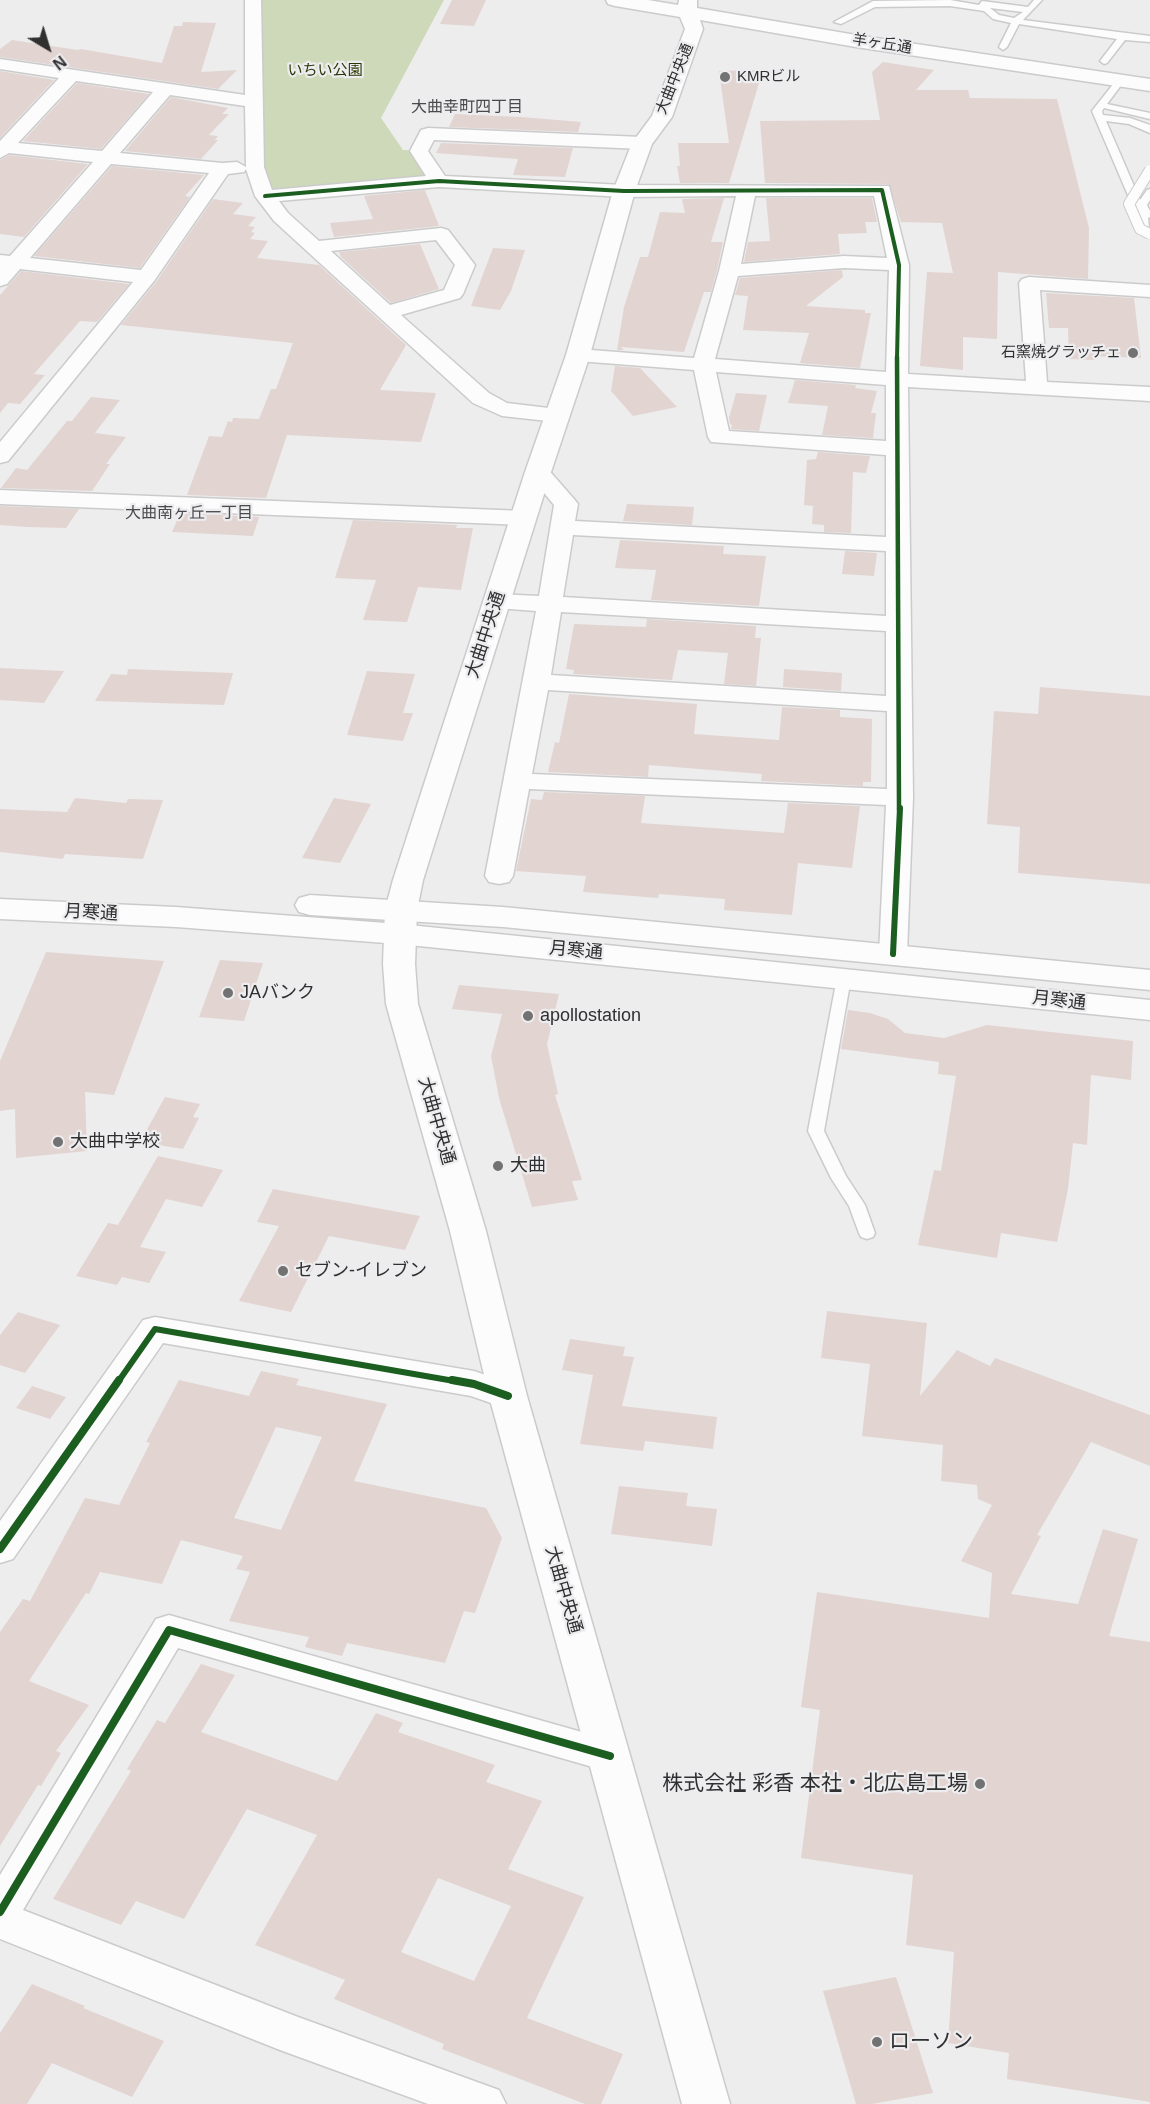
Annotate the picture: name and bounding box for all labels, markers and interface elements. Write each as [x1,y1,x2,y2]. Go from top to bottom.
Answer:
north arrow [18,18,78,78]
street label: 羊ヶ丘通 [851,30,913,58]
street label: 大曲中央通 [653,41,697,117]
text: N [50,52,69,73]
park label: いちい公園 [288,62,362,80]
place label: KMRビル [737,68,800,86]
marker: KMRビル [718,70,732,84]
district label: 大曲幸町四丁目 [411,98,523,118]
place label: 石窯焼グラッチェ [1001,344,1121,362]
marker: 石窯焼グラッチェ [1126,346,1140,360]
district label: 大曲南ヶ丘一丁目 [125,504,253,524]
street label: 大曲中央通 [462,589,510,681]
street label: 月寒通 [63,901,119,925]
street label: 月寒通 [548,938,604,964]
place label: JAバンク [240,982,315,1004]
marker: JAバンク [221,986,235,1000]
street label: 月寒通 [1031,987,1087,1015]
place label: apollostation [540,1005,641,1027]
marker: apollostation [521,1009,535,1023]
street label: 大曲中央通 [413,1075,459,1167]
place label: 大曲中学校 [70,1131,160,1153]
marker: 大曲中学校 [51,1135,65,1149]
place label: 大曲 [510,1155,546,1177]
marker: 大曲 [491,1159,505,1173]
place label: セブン-イレブン [295,1260,427,1282]
marker: セブン-イレブン [276,1264,290,1278]
street label: 大曲中央通 [540,1544,586,1636]
place label: 株式会社 彩香 本社・北広島工場 [662,1771,968,1797]
marker: 株式会社 彩香 本社・北広島工場 [973,1777,987,1791]
place label: ローソン [889,2029,973,2055]
marker: ローソン [870,2035,884,2049]

